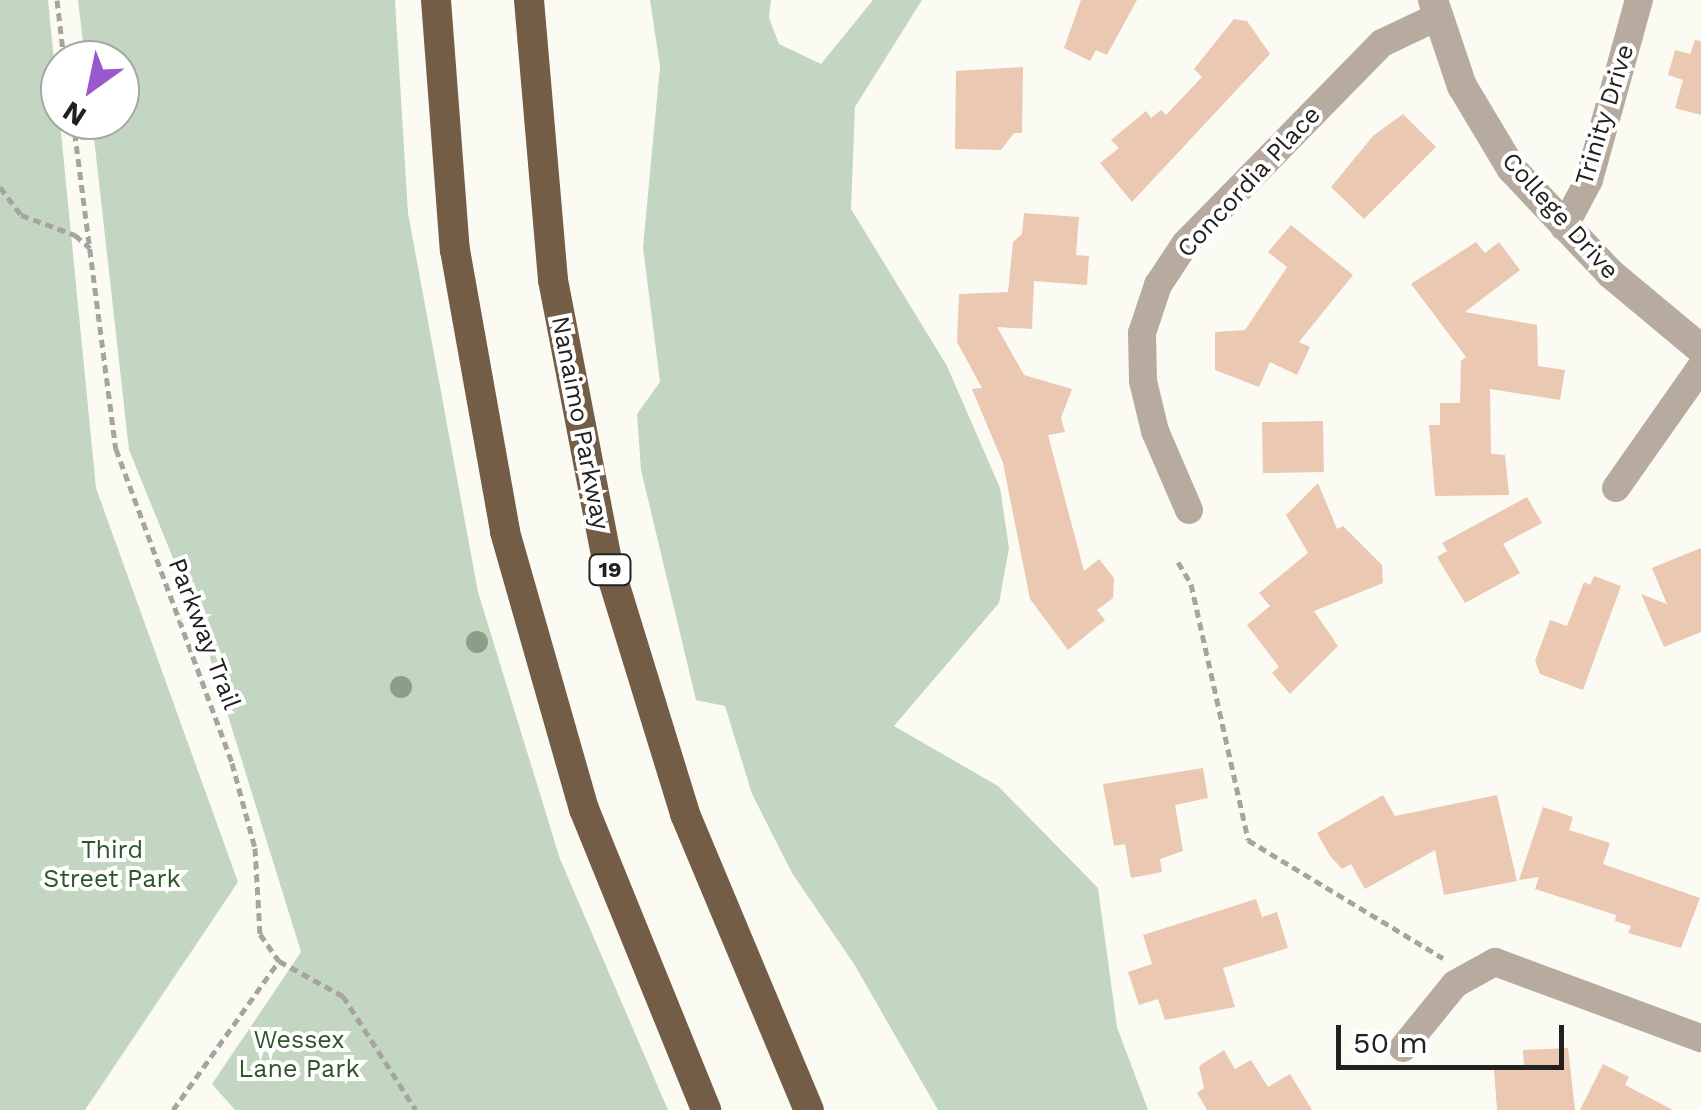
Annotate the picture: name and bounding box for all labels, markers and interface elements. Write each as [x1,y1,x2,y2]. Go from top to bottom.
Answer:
north arrow [40,40,140,140]
street label: Trinity Drive [1569,41,1641,189]
text: N [57,94,92,133]
street label: Concordia Place [1171,100,1327,264]
street label: College Drive [1495,146,1625,286]
street label: Nanaimo Parkway [545,314,615,532]
road number: 19 [588,553,632,587]
street label: Parkway Trail [161,554,247,714]
park label: Third Street Park [43,836,181,895]
scale bar [1341,1005,1568,1067]
text: 50 m [1353,1025,1428,1060]
park label: Wessex Lane Park [238,1026,360,1085]

